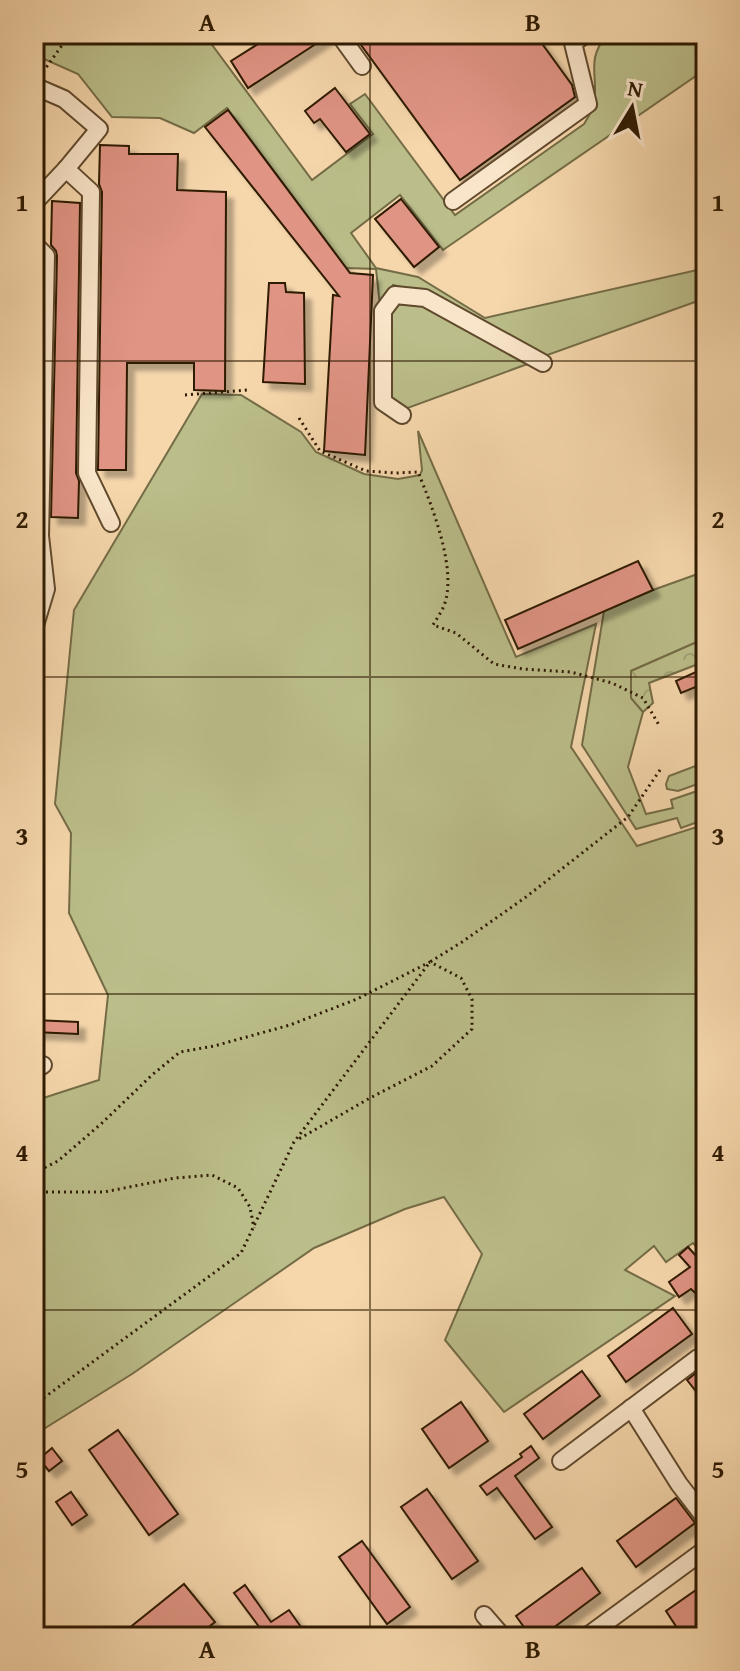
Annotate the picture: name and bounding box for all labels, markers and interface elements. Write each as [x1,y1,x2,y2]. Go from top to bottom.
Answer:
text: A [199,2,216,41]
text: B [525,2,541,41]
north arrow [592,68,672,148]
text: N [625,71,646,105]
text: 1 [15,182,29,221]
text: 1 [711,182,725,221]
text: 2 [15,499,29,538]
text: 2 [711,499,725,538]
text: 3 [15,816,29,855]
text: 3 [711,816,725,855]
text: 4 [15,1132,29,1171]
text: 4 [711,1132,725,1171]
text: 5 [15,1449,29,1488]
text: 5 [711,1449,725,1488]
text: A [199,1629,216,1668]
text: B [525,1629,541,1668]

